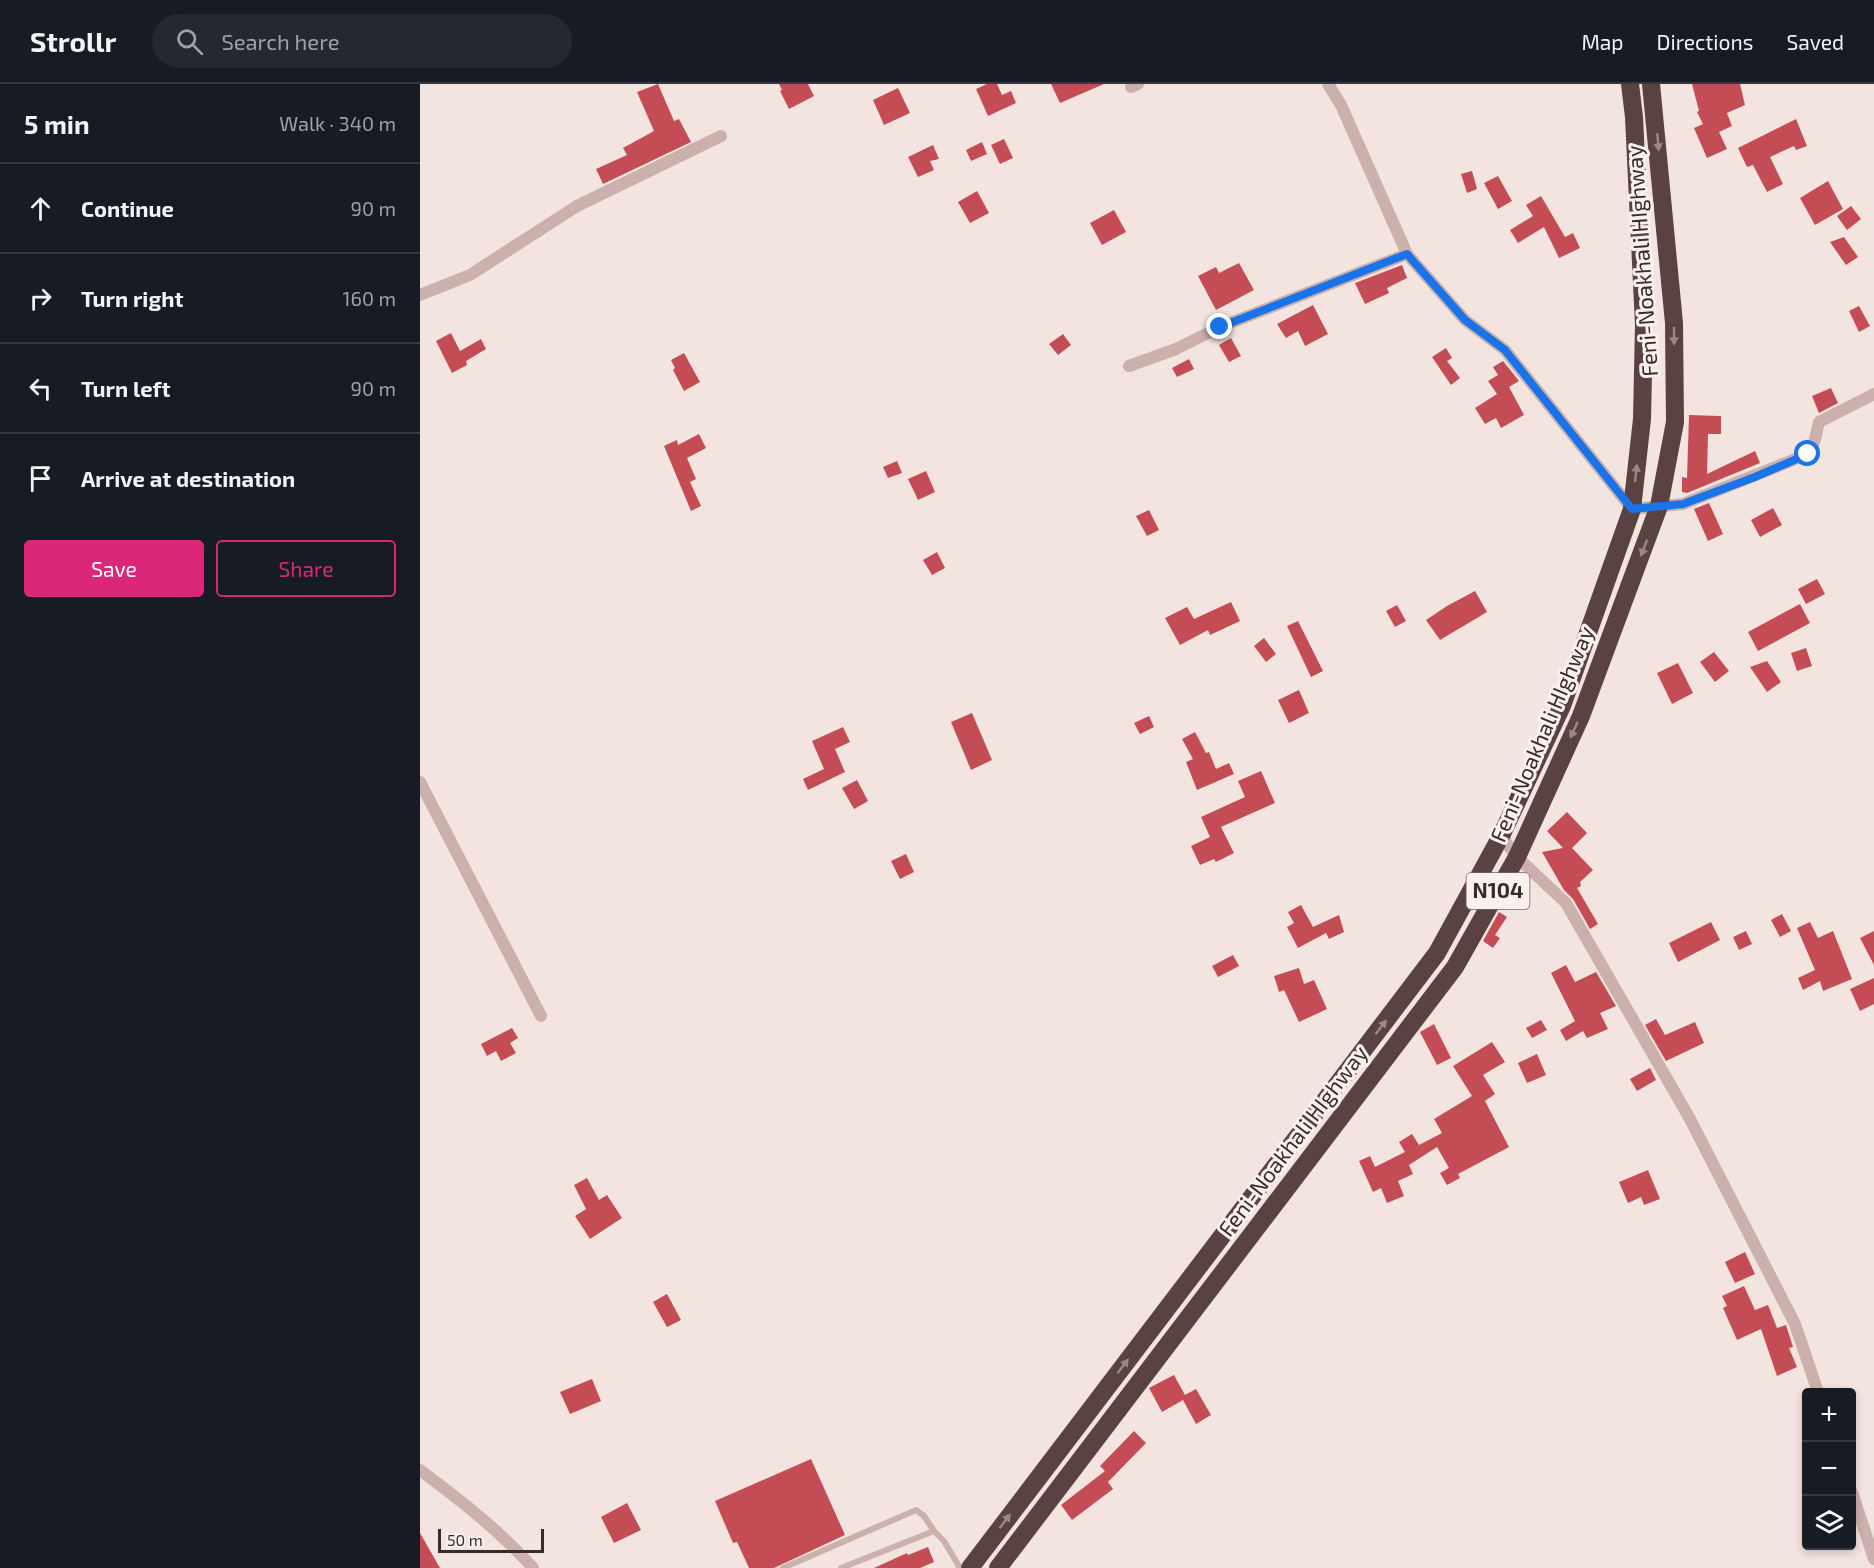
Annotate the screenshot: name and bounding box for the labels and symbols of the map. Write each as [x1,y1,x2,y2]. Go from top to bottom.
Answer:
one-way arrow [1653,133,1663,152]
street label: Feni-Noakhali HIghway [1620,144,1662,378]
route end [1206,313,1232,339]
one-way arrow [1669,327,1679,346]
route start [1794,440,1820,466]
one-way arrow [1631,464,1641,483]
one-way arrow [1638,539,1648,557]
street label: Feni-Noakhali HIghway [1484,622,1598,845]
one-way arrow [1570,722,1579,739]
road number: N104 [1466,873,1530,909]
one-way arrow [1375,1019,1387,1035]
street label: Feni-Noakhali HIghway [1212,1040,1373,1241]
one-way arrow [1117,1359,1129,1374]
one-way arrow [999,1514,1011,1529]
scale bar [438,1526,544,1554]

